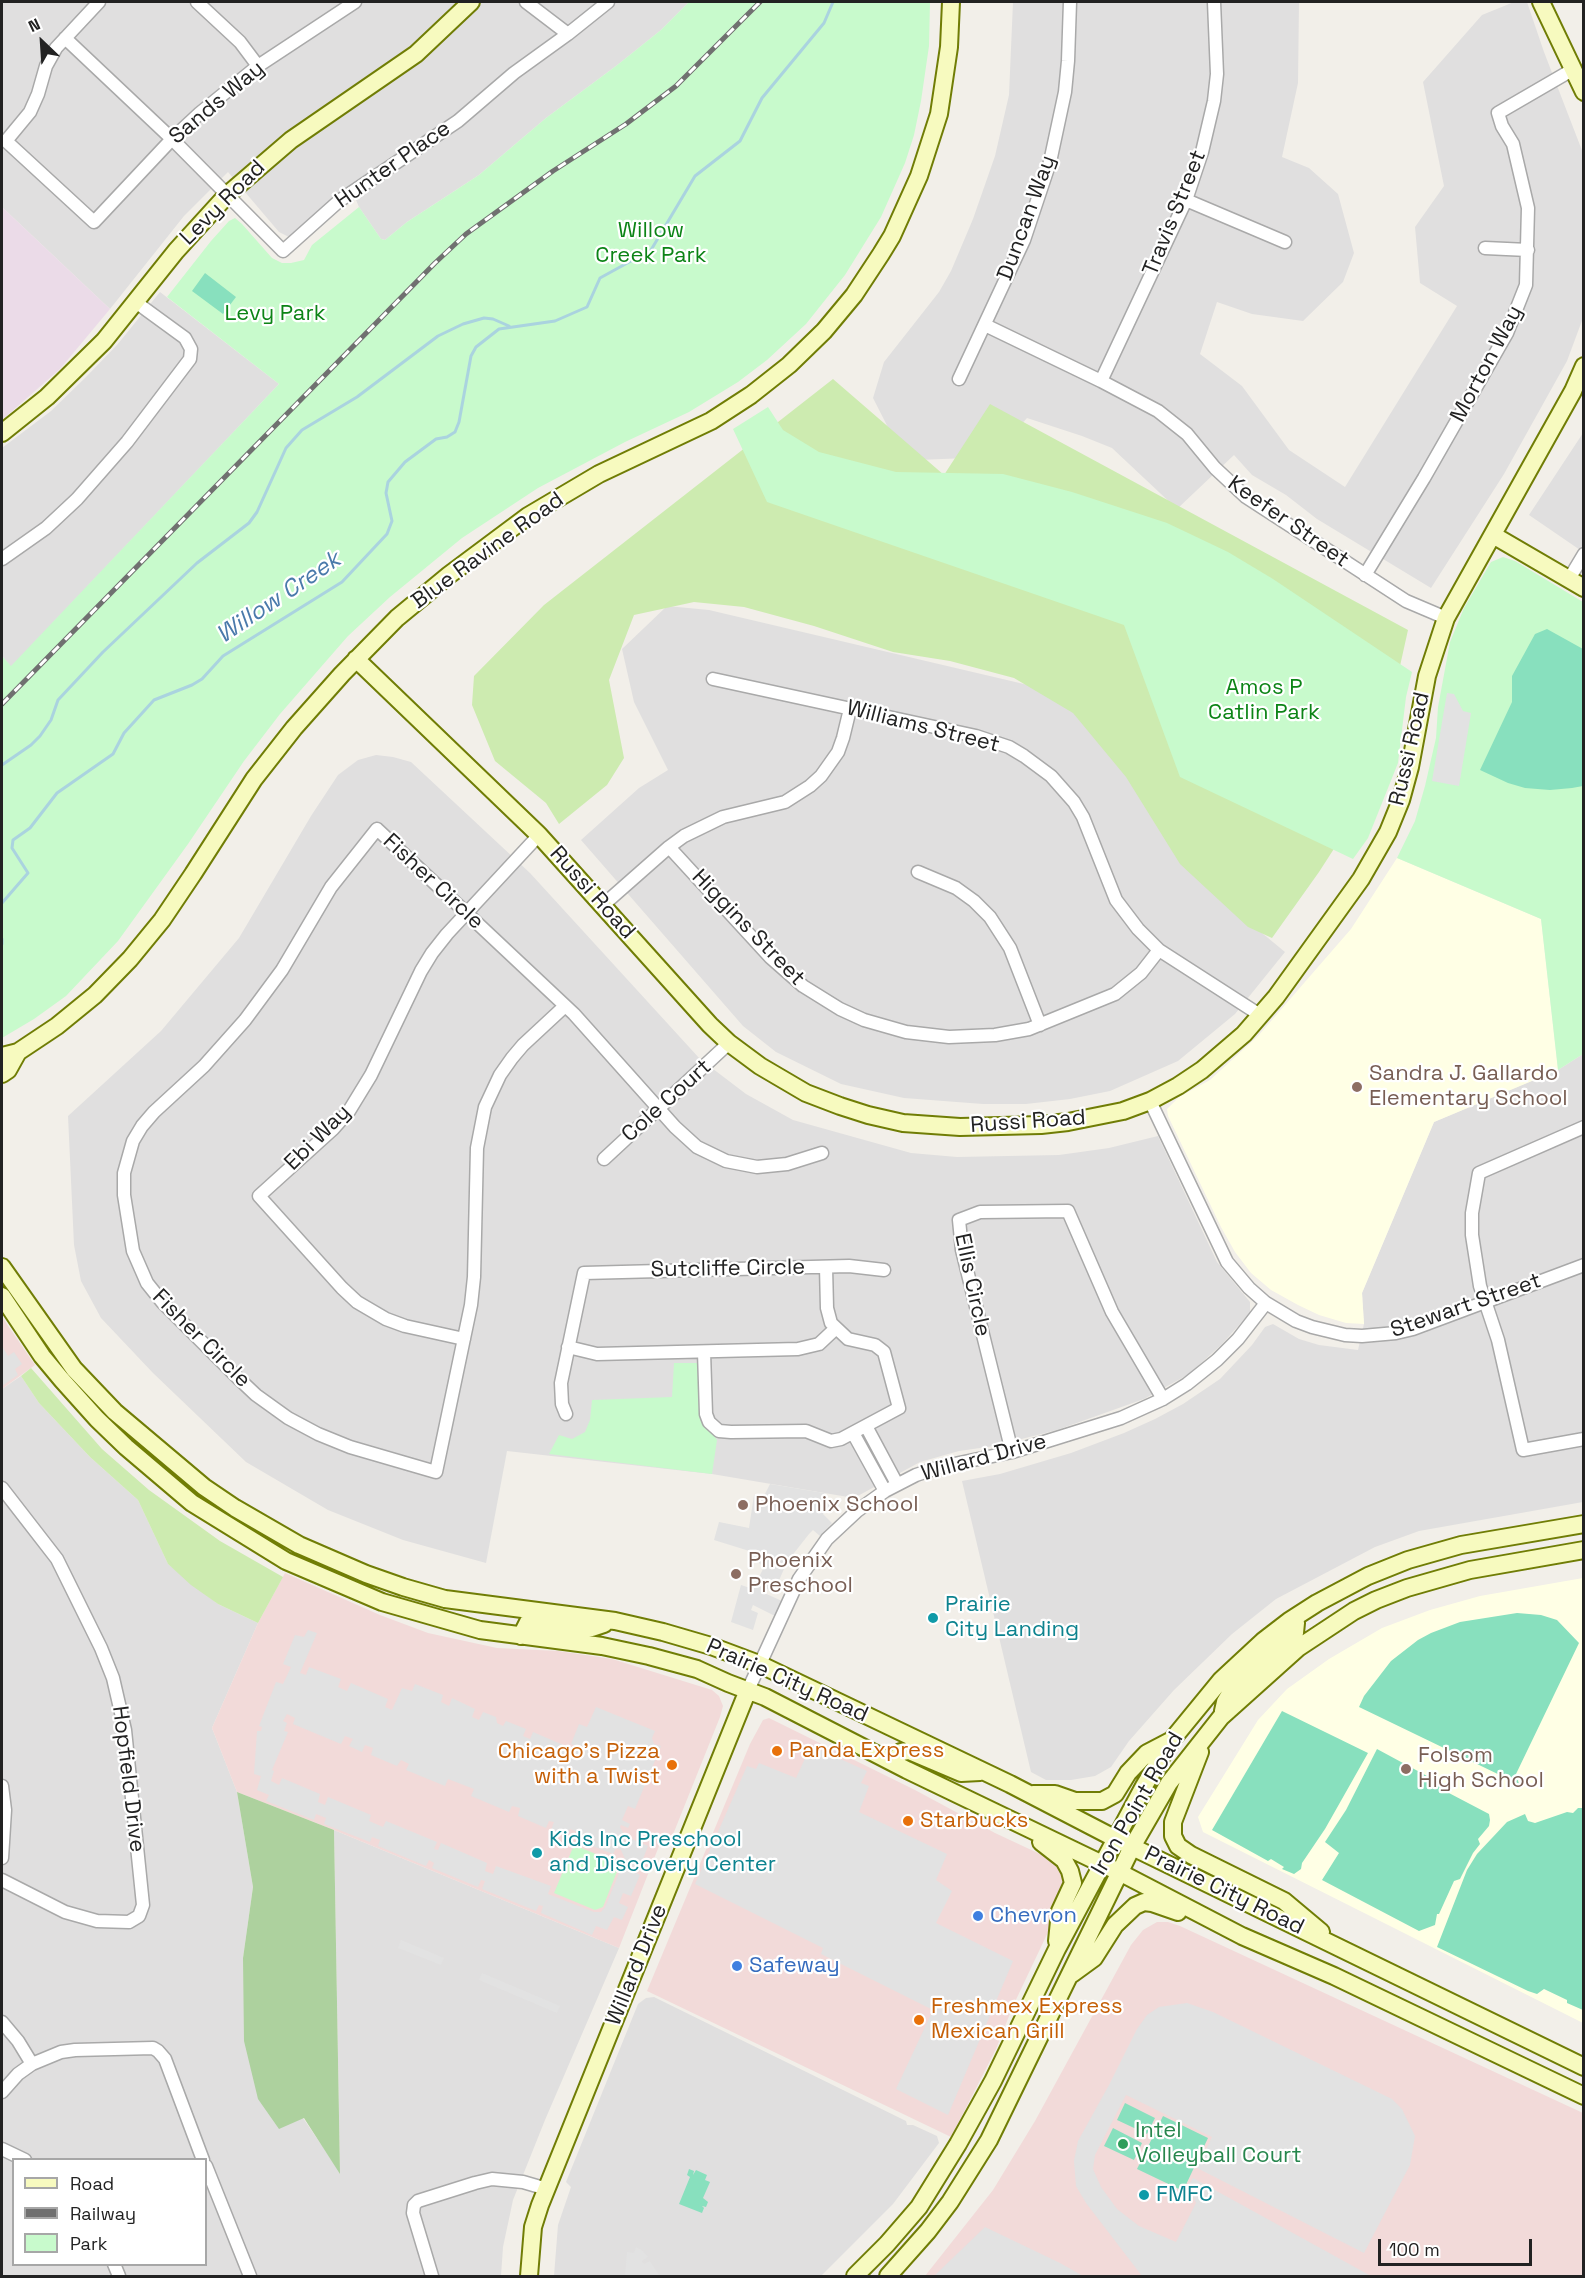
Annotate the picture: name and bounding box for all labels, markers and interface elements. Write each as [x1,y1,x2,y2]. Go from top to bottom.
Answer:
north arrow [12,12,72,72]
text: N [25,13,43,37]
street label: Sands Way [164,56,270,150]
street label: Hunter Place [330,115,456,215]
street label: Travis Street [1138,146,1212,280]
street label: Duncan Way [992,152,1062,284]
street label: Levy Road [175,155,271,251]
park label: Willow Creek Park [595,218,707,270]
park label: Levy Park [224,301,326,327]
street label: Morton Way [1445,301,1529,427]
street label: Keefer Street [1222,470,1354,574]
street label: Blue Ravine Road [407,487,569,615]
water label: Willow Creek [211,546,347,650]
park label: Amos P Catlin Park [1208,675,1320,726]
street label: Russi Road [1384,690,1436,808]
street label: Williams Street [844,695,1002,759]
street label: Fisher Circle [377,829,489,935]
street label: Russi Road [544,841,640,945]
street label: Higgins Street [686,864,810,992]
street label: Cole Court [617,1054,717,1148]
place label: Sandra J. Gallardo Elementary School [1369,1061,1568,1112]
marker: Sandra J. Gallardo Elementary School [1350,1080,1364,1094]
street label: Ebi Way [280,1100,356,1176]
street label: Russi Road [969,1105,1087,1139]
street label: Ellis Circle [948,1231,996,1339]
street label: Sutcliffe Circle [651,1254,805,1284]
street label: Stewart Street [1387,1268,1545,1344]
street label: Fisher Circle [146,1284,256,1394]
street label: Willard Drive [919,1429,1049,1487]
place label: Phoenix School [755,1492,919,1518]
marker: Phoenix School [736,1498,750,1512]
place label: Phoenix Preschool [748,1548,853,1600]
marker: Phoenix Preschool [729,1567,743,1581]
place label: Prairie City Landing [945,1592,1079,1644]
marker: Prairie City Landing [926,1611,940,1625]
street label: Prairie City Road [702,1633,872,1729]
street label: Hopfield Drive [106,1704,150,1854]
street label: Iron Point Road [1086,1728,1190,1880]
place label: Panda Express [789,1738,944,1764]
place label: Chicago's Pizza with a Twist [498,1739,660,1790]
place label: Folsom High School [1418,1743,1544,1795]
marker: Panda Express [770,1744,784,1758]
marker: Chicago's Pizza with a Twist [665,1758,679,1772]
marker: Folsom High School [1399,1762,1413,1776]
place label: Starbucks [920,1808,1028,1834]
marker: Starbucks [901,1814,915,1828]
place label: Kids Inc Preschool and Discovery Center [549,1827,776,1879]
street label: Prairie City Road [1140,1841,1308,1941]
marker: Kids Inc Preschool and Discovery Center [530,1846,544,1860]
street label: Willard Drive [601,1900,673,2030]
place label: Chevron [990,1903,1077,1929]
marker: Chevron [971,1909,985,1923]
place label: Safeway [749,1953,840,1979]
marker: Safeway [730,1959,744,1973]
place label: Freshmex Express Mexican Grill [931,1994,1123,2046]
marker: Freshmex Express Mexican Grill [912,2013,926,2027]
place label: Intel Volleyball Court [1135,2118,1302,2170]
marker: Intel Volleyball Court [1116,2137,1130,2151]
legend [12,2158,207,2266]
text: Road [70,2172,114,2195]
place label: FMFC [1156,2182,1213,2208]
marker: FMFC [1137,2188,1151,2202]
text: Railway [70,2202,136,2225]
scale bar [1381,2227,1536,2265]
text: Park [70,2232,107,2255]
text: 100 m [1389,2238,1440,2261]

